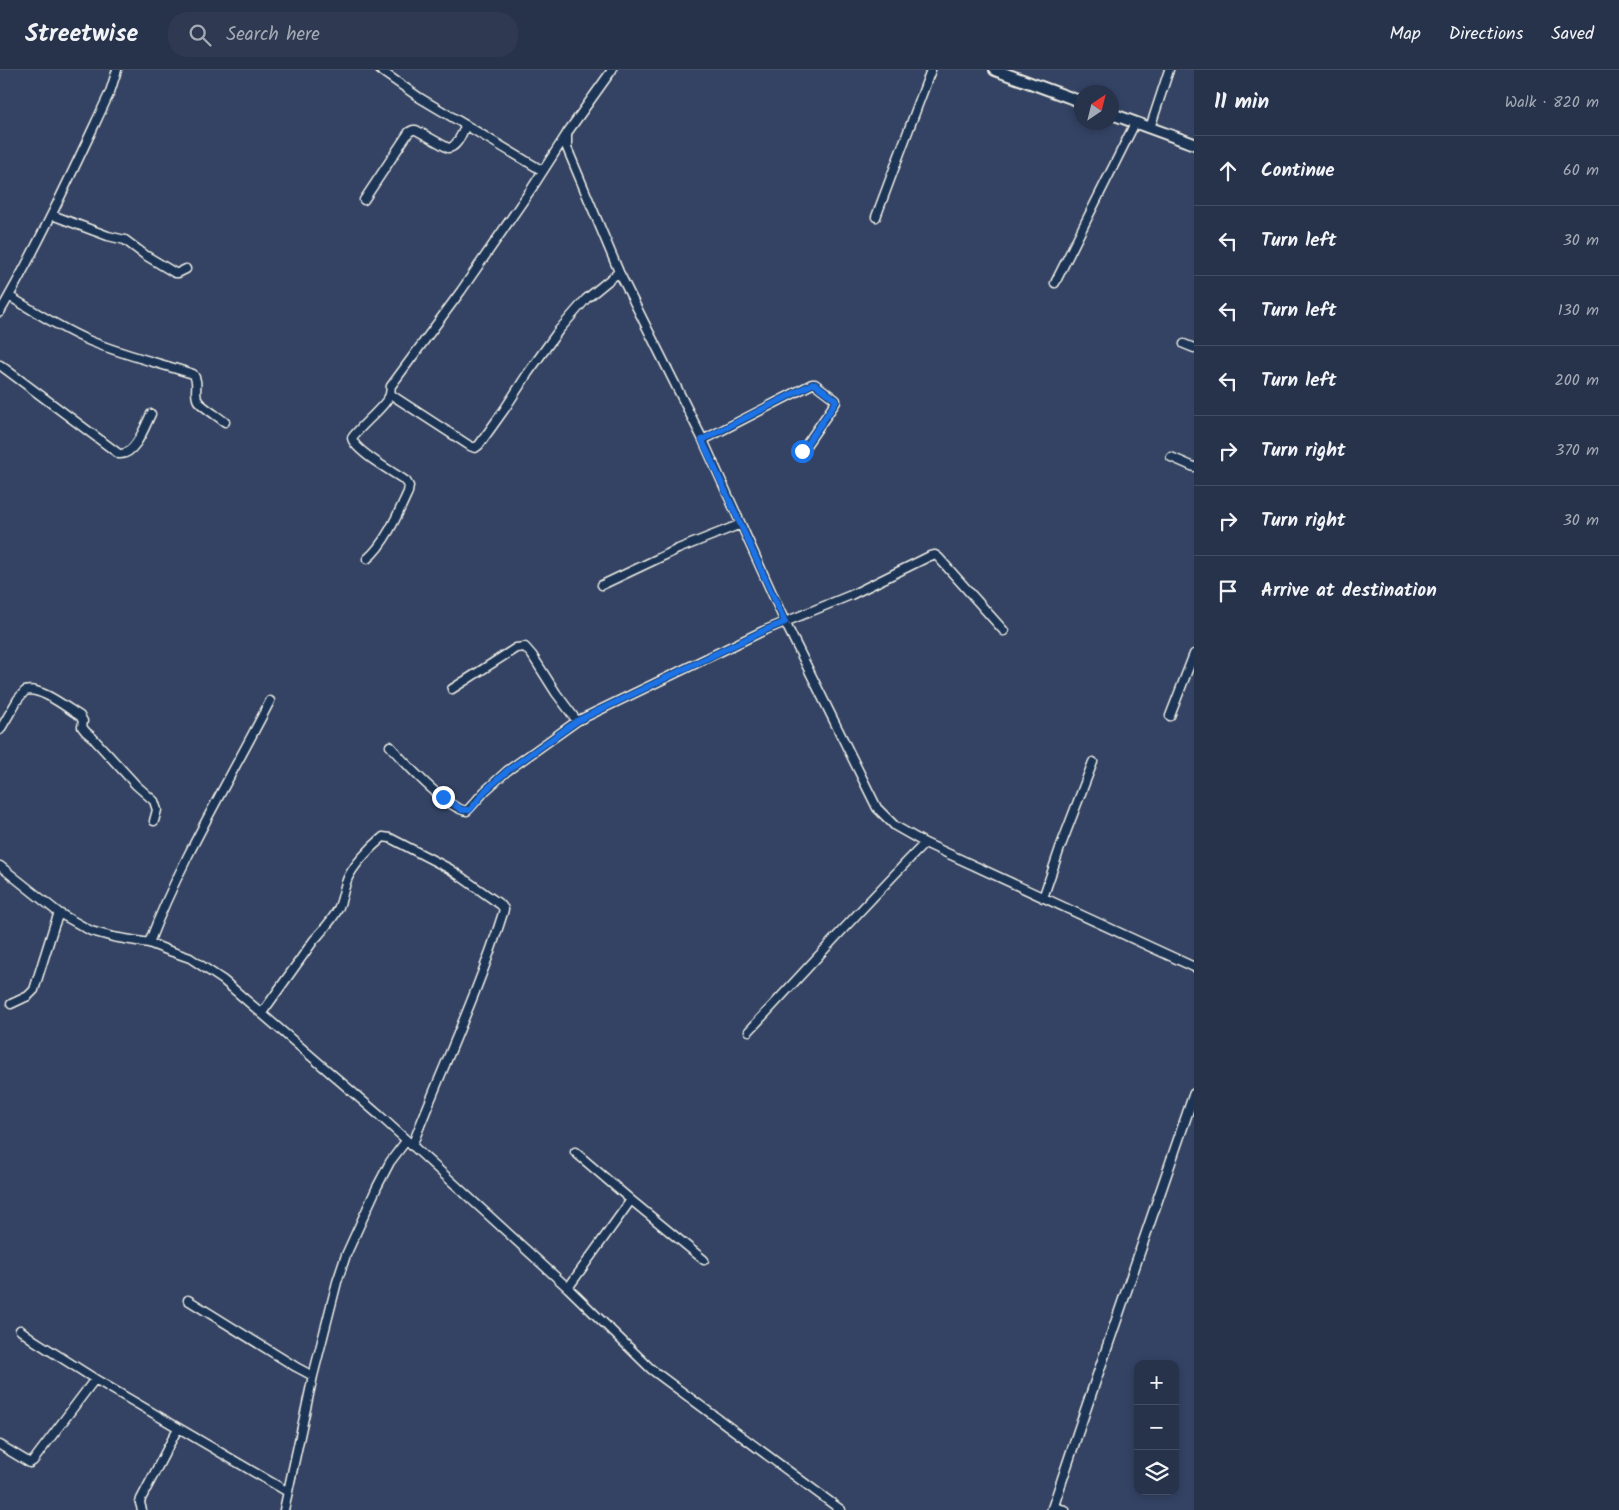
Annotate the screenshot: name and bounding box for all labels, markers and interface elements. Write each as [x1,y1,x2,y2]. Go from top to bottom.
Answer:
search box [168,12,518,57]
text: Streetwise [25,15,138,54]
text: Search here [226,20,320,50]
text: Map [1389,20,1421,49]
text: Directions [1449,20,1523,49]
text: Saved [1551,20,1594,49]
icon: search [186,21,214,49]
north arrow [1074,85,1119,130]
text: 11 min [1214,86,1269,119]
text: Walk · 820 m [1505,90,1599,115]
text: Continue [1261,156,1334,186]
icon: ahead [1214,157,1242,185]
text: 60 m [1563,158,1599,183]
text: Turn left [1261,226,1336,256]
icon: left [1214,227,1242,255]
text: 30 m [1563,228,1599,253]
text: Turn left [1261,296,1336,326]
icon: left [1214,297,1242,325]
text: 130 m [1558,298,1599,323]
text: Turn left [1261,366,1336,396]
icon: left [1214,367,1242,395]
text: 200 m [1555,368,1599,393]
text: Turn right [1261,436,1346,466]
icon: right [1214,437,1242,465]
text: 370 m [1555,438,1599,463]
route start [791,440,814,463]
text: Turn right [1261,506,1346,536]
icon: right [1214,507,1242,535]
text: 30 m [1563,508,1599,533]
text: Arrive at destination [1261,576,1437,606]
icon: arrive [1214,577,1242,605]
route end [432,786,455,809]
map controls [1134,1360,1179,1495]
button: + [1134,1360,1179,1405]
button: − [1134,1405,1179,1450]
button: layers [1134,1450,1179,1495]

